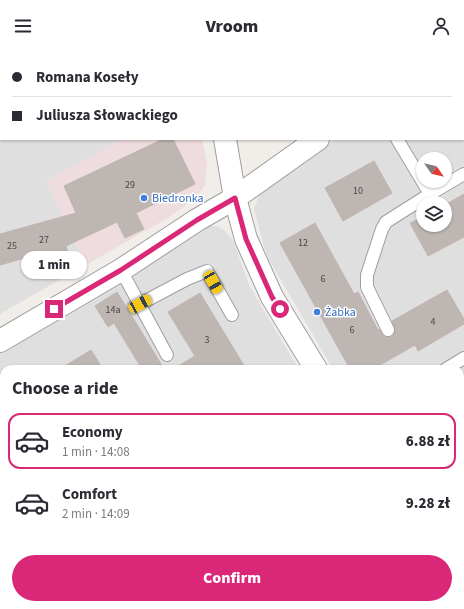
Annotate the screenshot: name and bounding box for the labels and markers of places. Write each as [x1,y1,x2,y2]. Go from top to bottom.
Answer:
place label: Biedronka [152,190,204,207]
marker: Biedronka [139,193,149,203]
place label: Żabka [325,304,356,321]
marker: Żabka [312,307,322,317]

